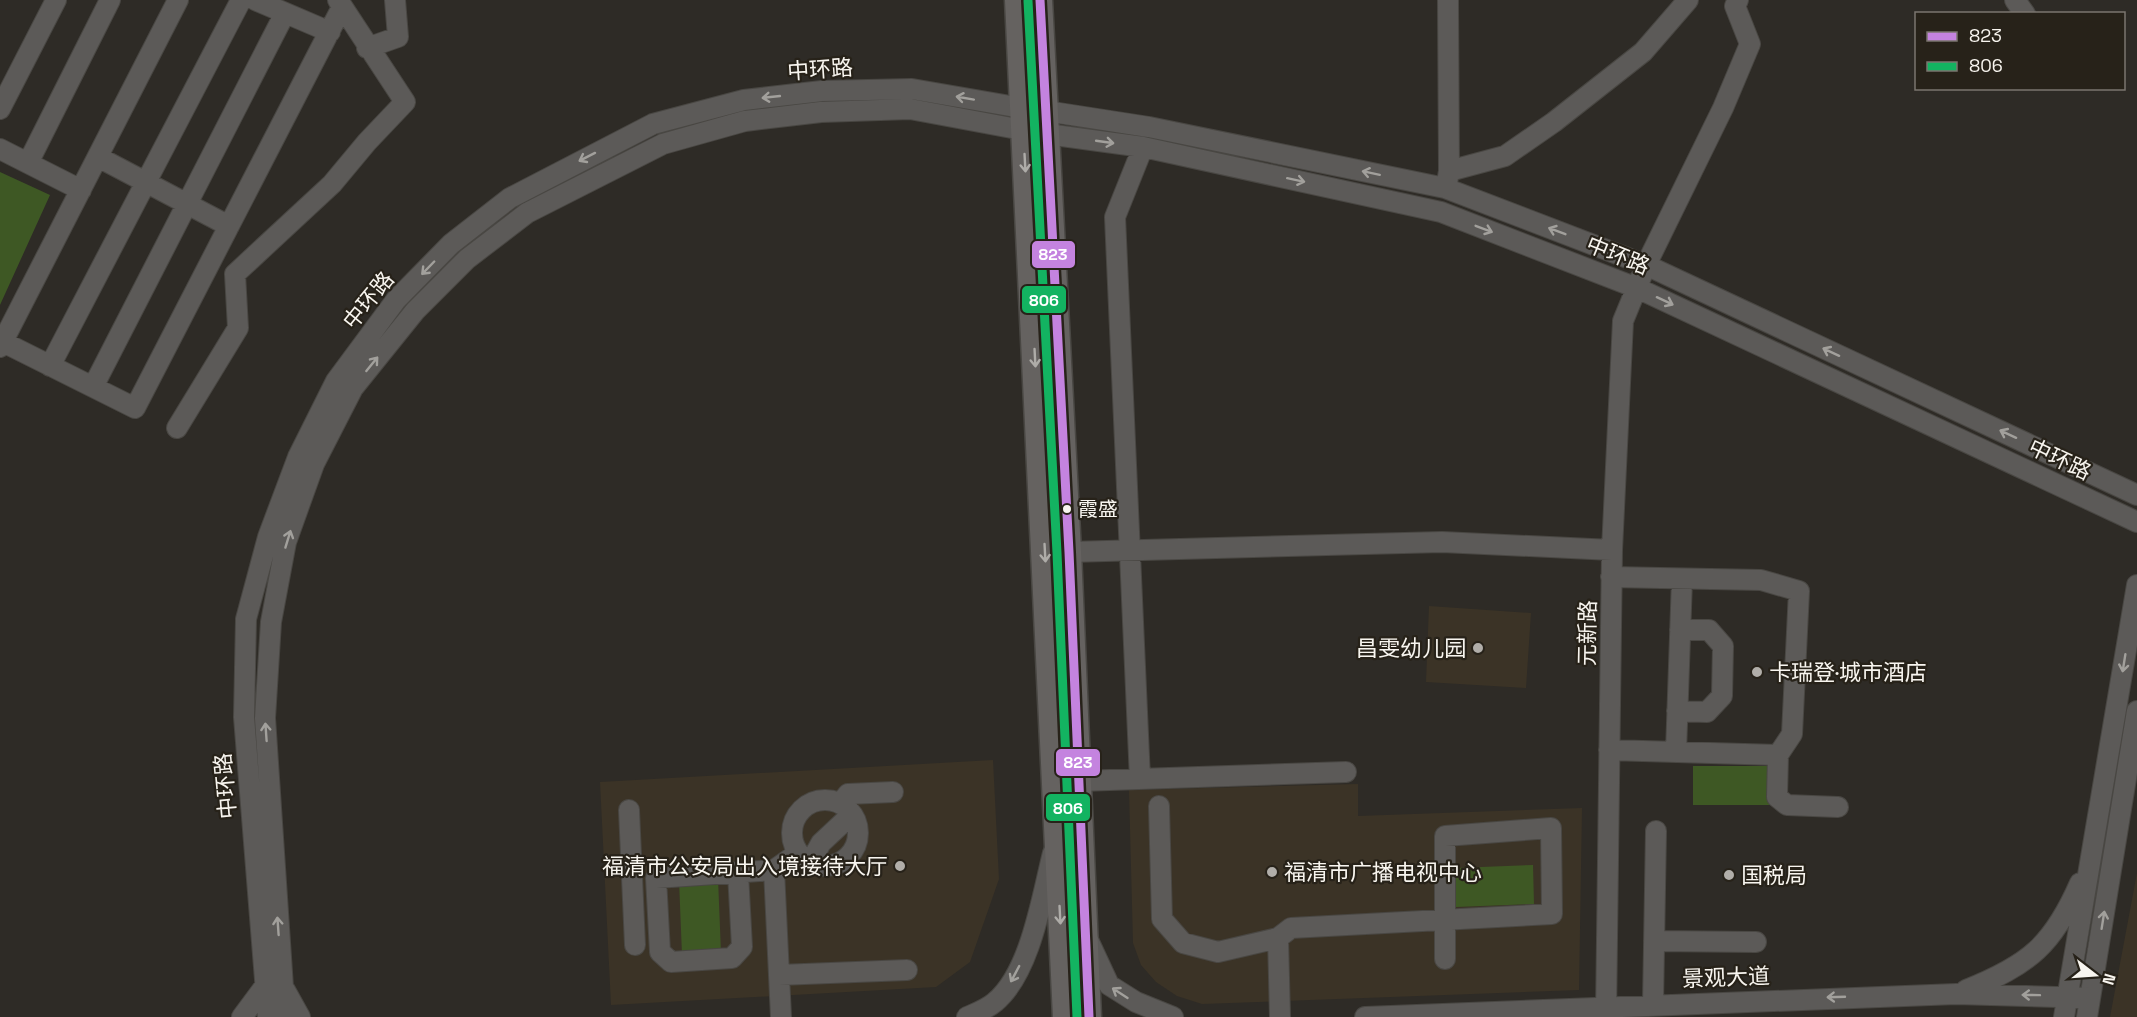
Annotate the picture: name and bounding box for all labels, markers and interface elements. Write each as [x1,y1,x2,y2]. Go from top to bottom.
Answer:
legend [1915,12,2125,90]
text: 823 [1969,24,2002,47]
street label: 中环路 [786,53,854,85]
text: 806 [1969,54,2003,77]
one-way arrow [761,92,781,103]
one-way arrow [955,92,975,103]
one-way arrow [1094,137,1114,148]
one-way arrow [578,152,596,164]
one-way arrow [1020,153,1031,173]
one-way arrow [1362,167,1382,178]
one-way arrow [1286,175,1305,187]
one-way arrow [1474,224,1493,235]
one-way arrow [1548,225,1567,236]
street label: 中环路 [1582,230,1654,280]
line badge: 823 [1031,240,1076,269]
text: 823 [1039,244,1068,265]
one-way arrow [421,260,435,275]
street label: 中环路 [336,266,400,334]
line badge: 806 [1021,285,1067,314]
text: 806 [1029,290,1059,311]
one-way arrow [1656,295,1674,307]
one-way arrow [1823,345,1841,357]
one-way arrow [1029,348,1040,368]
one-way arrow [365,357,379,372]
one-way arrow [2000,428,2018,439]
street label: 中环路 [2024,432,2096,486]
place label: 霞盛 [1078,496,1118,522]
marker: 霞盛 [1061,503,1073,515]
one-way arrow [283,530,294,549]
one-way arrow [1039,542,1050,562]
street label: 元新路 [1572,600,1602,666]
place label: 昌雯幼儿园 [1356,634,1466,662]
marker: 昌雯幼儿园 [1471,641,1485,655]
one-way arrow [2119,653,2130,672]
place label: 卡瑞登·城市酒店 [1769,658,1927,686]
marker: 卡瑞登·城市酒店 [1750,665,1764,679]
one-way arrow [260,722,271,742]
line badge: 823 [1055,748,1101,777]
street label: 中环路 [208,752,242,820]
text: 823 [1064,752,1093,773]
line badge: 806 [1045,793,1091,822]
text: 806 [1053,798,1083,819]
place label: 福清市公安局出入境接待大厅 [602,852,888,880]
place label: 福清市广播电视中心 [1284,858,1482,886]
marker: 福清市公安局出入境接待大厅 [893,859,907,873]
place label: 国税局 [1741,861,1807,889]
marker: 福清市广播电视中心 [1265,865,1279,879]
marker: 国税局 [1722,868,1736,882]
one-way arrow [1055,905,1066,925]
one-way arrow [2097,911,2108,930]
one-way arrow [273,917,284,937]
north arrow [2065,945,2125,1005]
street label: 景观大道 [1682,961,1770,993]
one-way arrow [1009,965,1021,982]
text: N [2097,971,2120,987]
one-way arrow [1112,986,1129,999]
one-way arrow [2022,989,2042,1001]
one-way arrow [1827,992,1847,1003]

